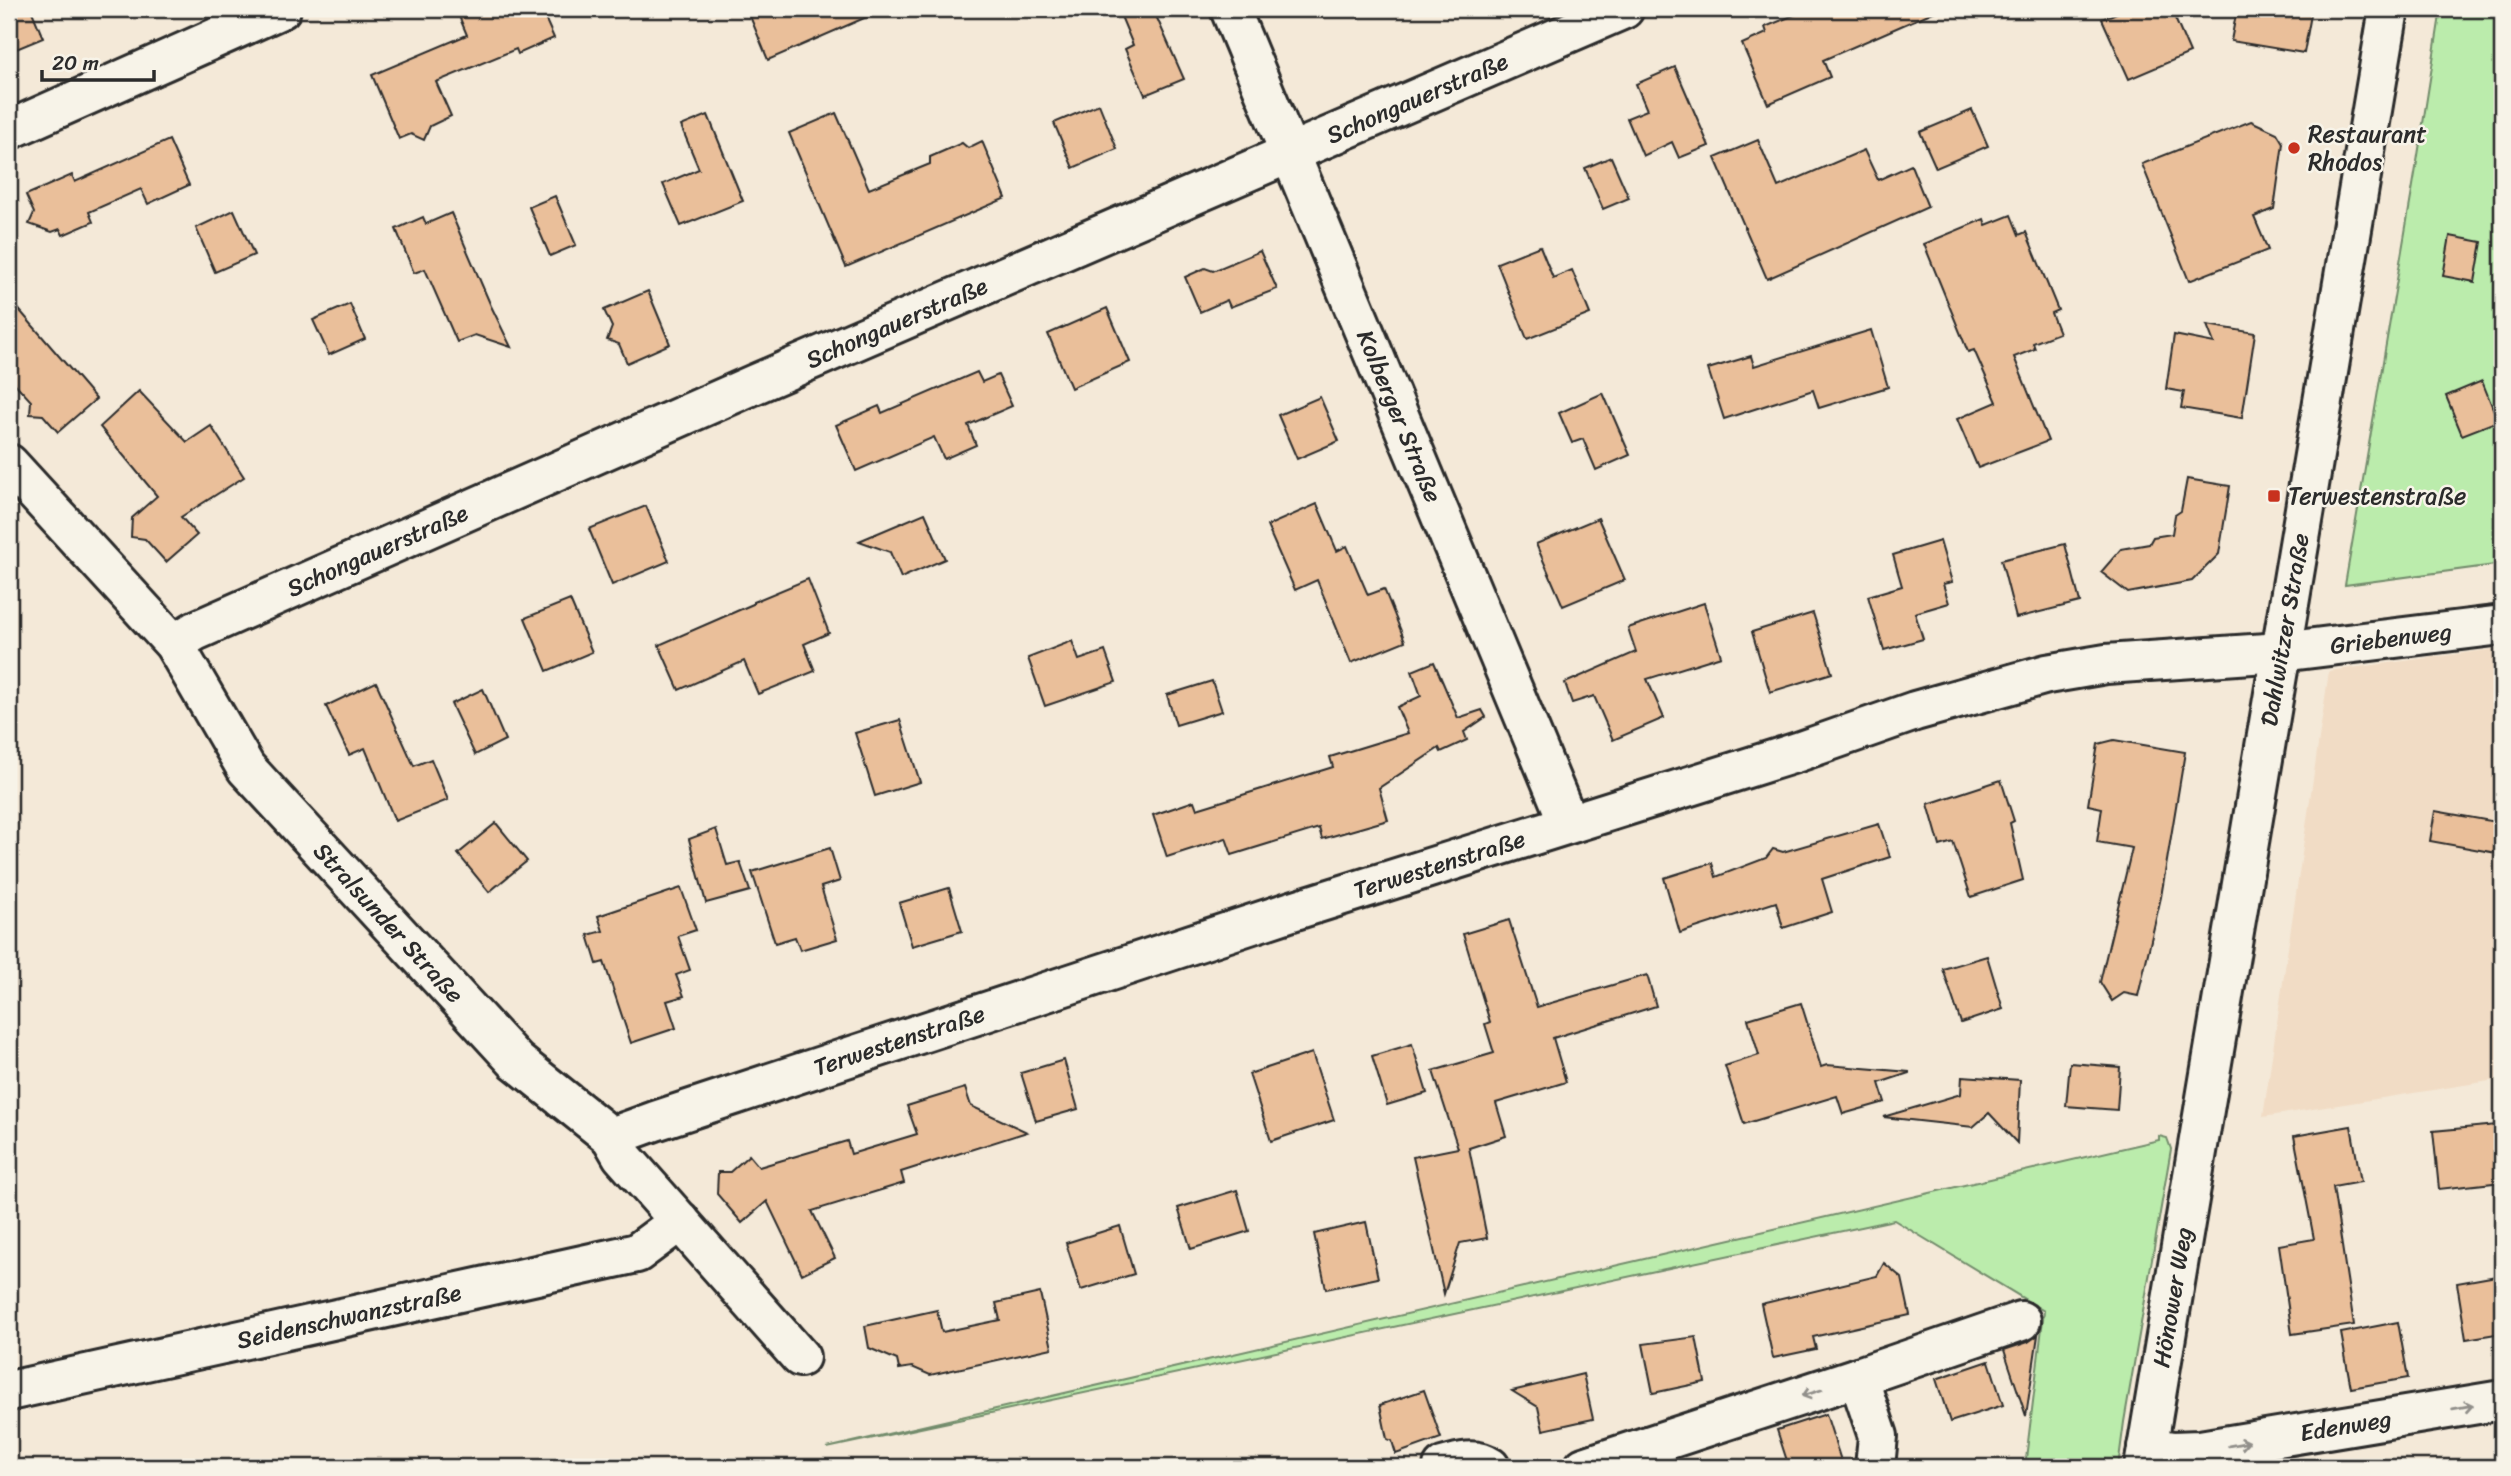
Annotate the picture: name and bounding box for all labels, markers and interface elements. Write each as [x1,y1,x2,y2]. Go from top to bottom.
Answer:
scale bar [42,38,154,82]
street label: Schongauerstraße [1320,40,1515,156]
text: 20 m [52,44,99,82]
place label: Restaurant Rhodos [2308,113,2427,183]
marker: Restaurant Rhodos [2286,140,2302,156]
street label: Schongauerstraße [799,265,995,381]
street label: Kolberger Straße [1345,323,1454,509]
place label: Terwestenstraße [2288,475,2466,517]
marker: Terwestenstraße [2266,488,2282,504]
street label: Schongauerstraße [280,492,475,609]
street label: Dahlwitzer Straße [2248,530,2322,729]
street label: Griebenweg [2328,610,2454,667]
street label: Terwestenstraße [1348,818,1531,911]
street label: Stralsunder Straße [303,832,474,1013]
street label: Terwestenstraße [808,993,991,1088]
street label: Hönower Weg [2140,1224,2205,1371]
street label: Seidenschwanzstraße [233,1271,466,1361]
one-way arrow [1801,1387,1823,1400]
street label: Edenweg [2297,1398,2395,1454]
one-way arrow [2451,1400,2474,1413]
one-way arrow [2227,1437,2250,1450]

